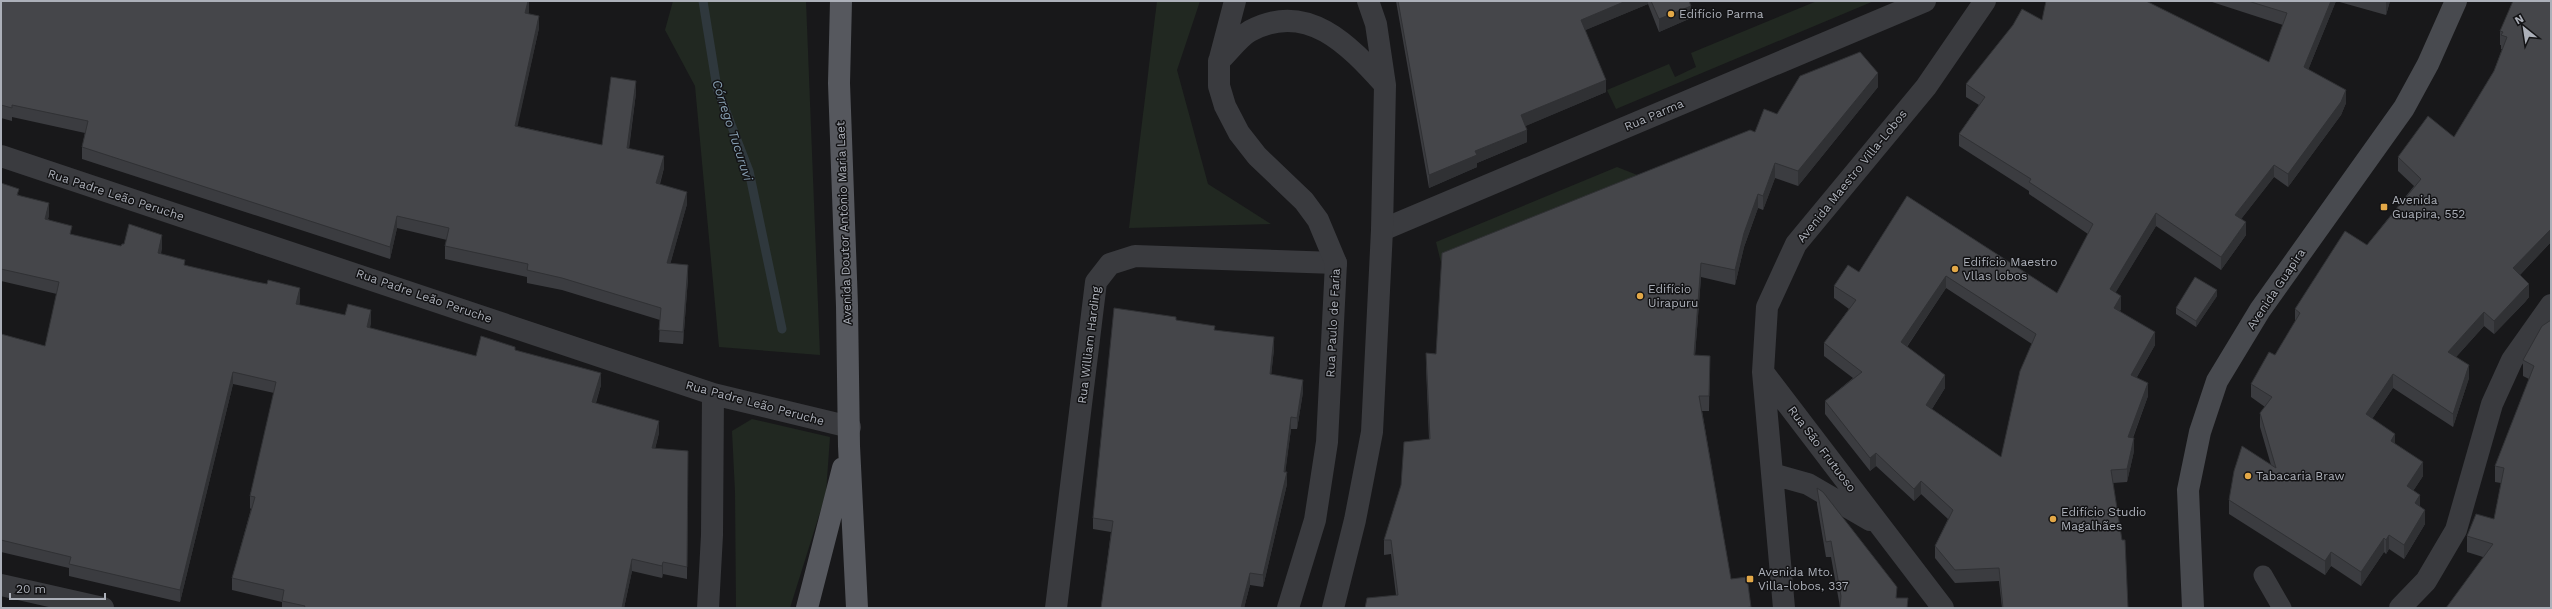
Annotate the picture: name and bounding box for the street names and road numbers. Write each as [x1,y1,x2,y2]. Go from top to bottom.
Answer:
street label: Rua Parma [1622,96,1686,134]
street label: Avenida Maestro Villa-Lobos [1794,107,1910,245]
street label: Avenida Doutor Antônio Maria Laet [833,121,855,325]
street label: Rua Padre Leão Peruche [46,166,186,224]
street label: Avenida Guapira [2244,246,2308,332]
street label: Rua Padre Leão Peruche [354,266,494,326]
street label: Rua Paulo de Faria [1323,268,1343,378]
street label: Rua William Harding [1075,285,1103,404]
street label: Rua Padre Leão Peruche [684,378,826,428]
street label: Rua São Frutuoso [1785,403,1859,495]

